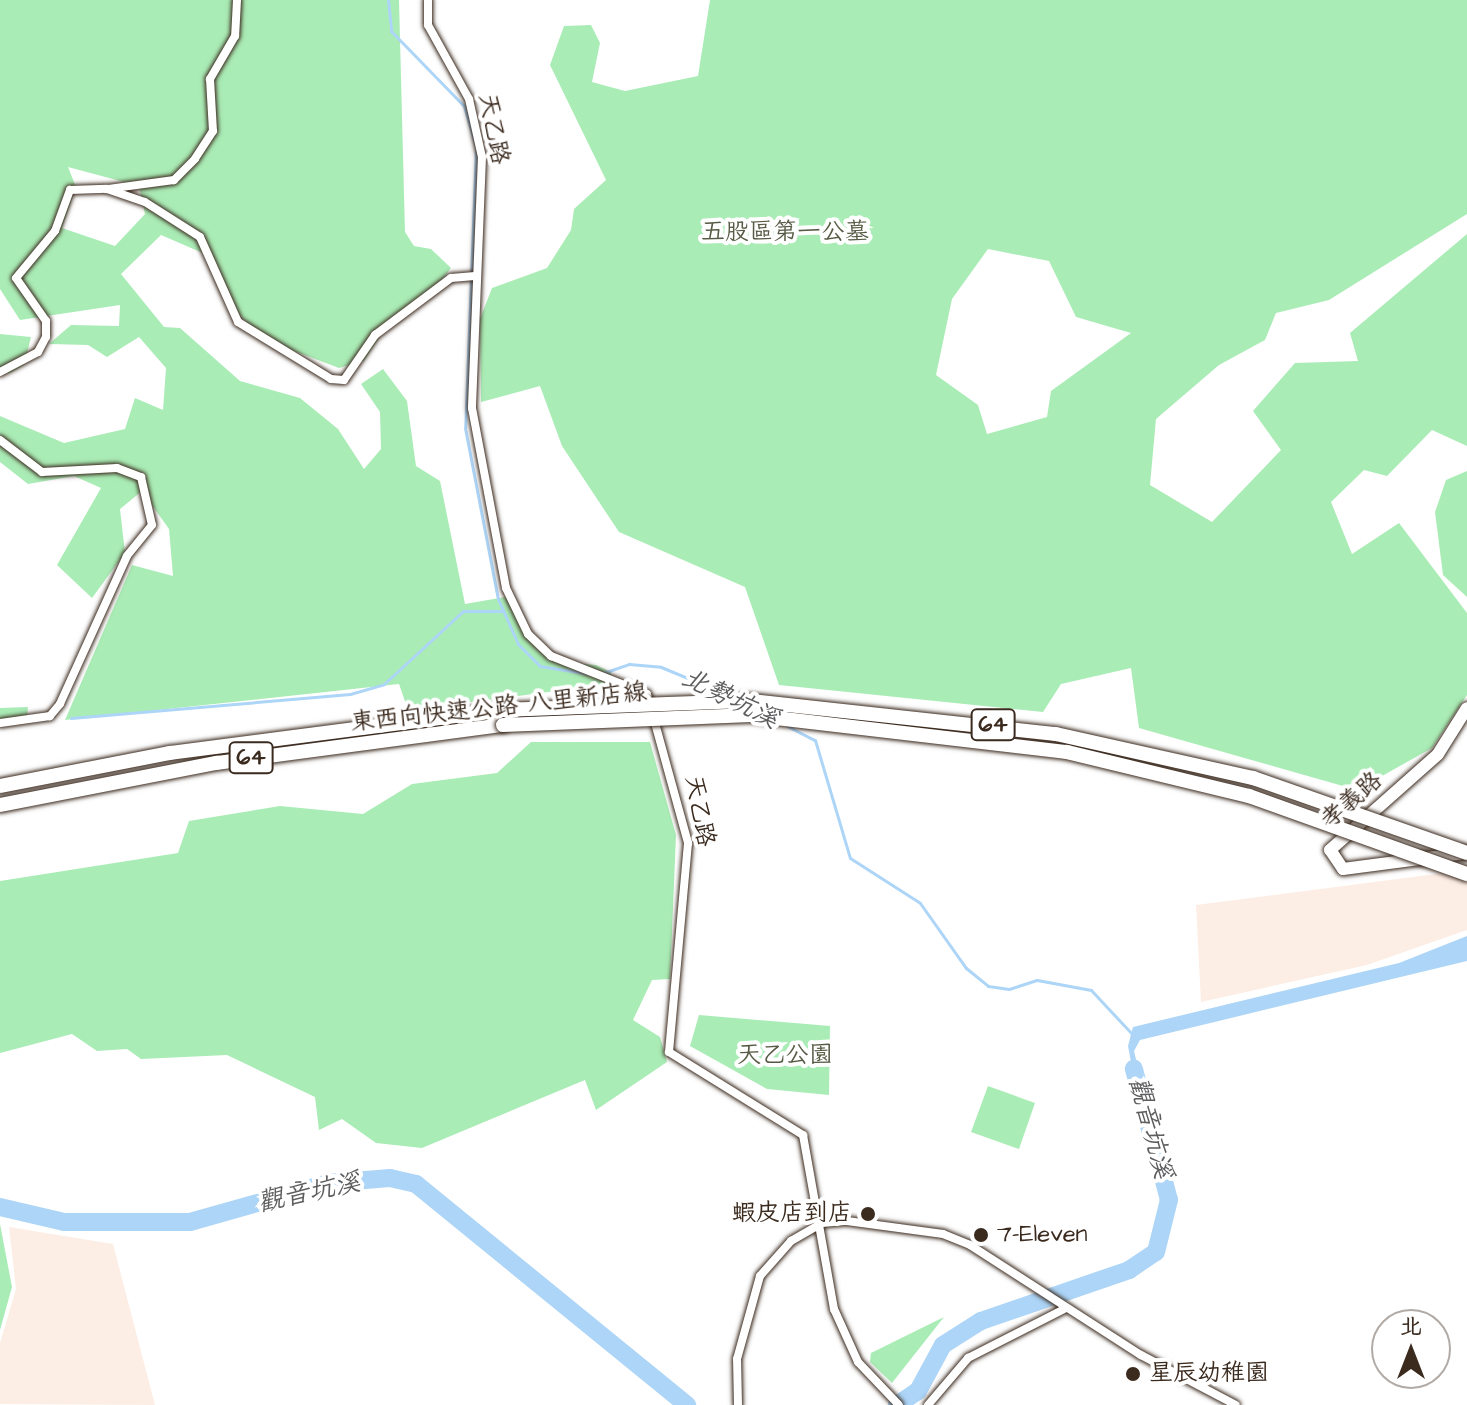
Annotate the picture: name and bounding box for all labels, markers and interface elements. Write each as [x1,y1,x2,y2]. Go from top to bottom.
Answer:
street label: 天乙路 [472,91,514,167]
park label: 五股區第一公墓 [701,219,869,247]
water label: 北勢坑溪 [676,662,784,736]
street label: 東西向快速公路 八里新店線 [350,678,648,738]
road number: 64 [969,707,1017,743]
road number: 64 [227,740,275,776]
street label: 孝義路 [1315,767,1389,835]
street label: 天乙路 [678,773,720,849]
park label: 天乙公園 [737,1042,833,1070]
water label: 觀音坑溪 [1121,1074,1179,1182]
water label: 觀音坑溪 [255,1167,363,1219]
place label: 蝦皮店到店 [732,1200,852,1228]
marker: 蝦皮店到店 [859,1205,877,1223]
place label: 7-Eleven [997,1221,1088,1249]
marker: 7-Eleven [972,1226,990,1244]
north arrow [1371,1309,1451,1389]
text: 北 [1400,1311,1422,1342]
place label: 星辰幼稚園 [1149,1360,1269,1388]
marker: 星辰幼稚園 [1124,1365,1142,1383]

